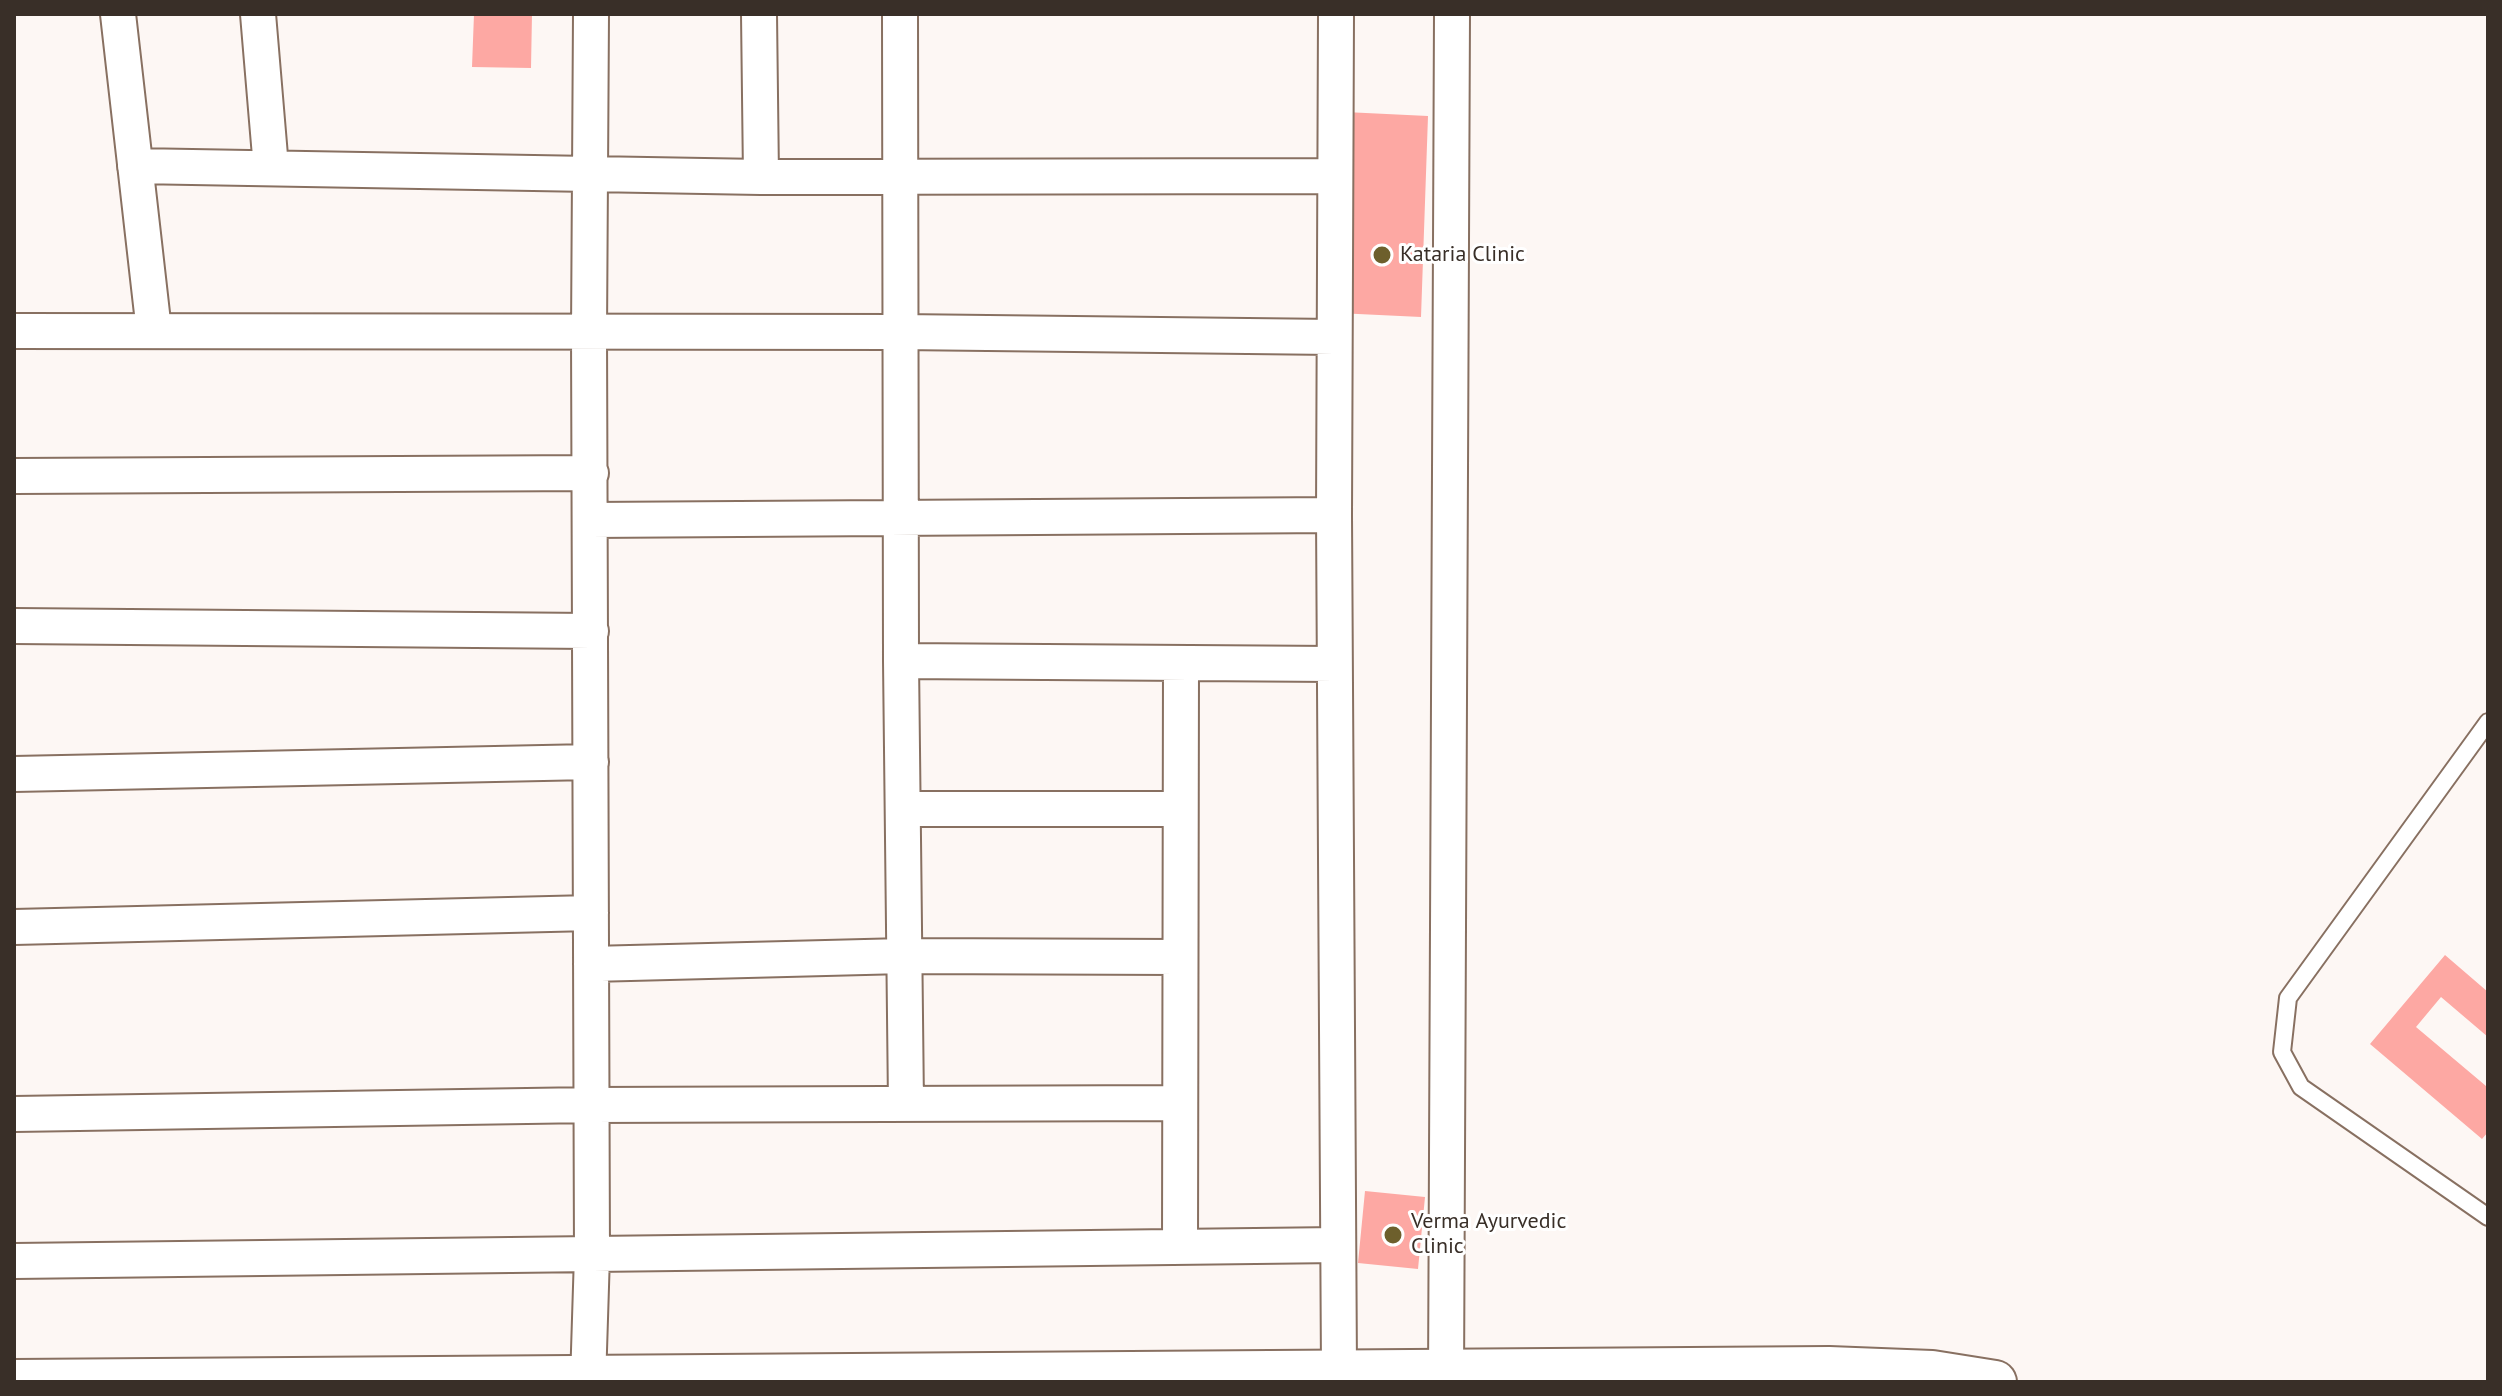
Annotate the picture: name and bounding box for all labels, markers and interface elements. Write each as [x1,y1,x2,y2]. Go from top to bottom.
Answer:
place label: Kataria Clinic [1400,242,1525,268]
marker: Kataria Clinic [1371,244,1393,266]
place label: Verma Ayurvedic Clinic [1411,1209,1566,1260]
marker: Verma Ayurvedic Clinic [1382,1224,1404,1246]

